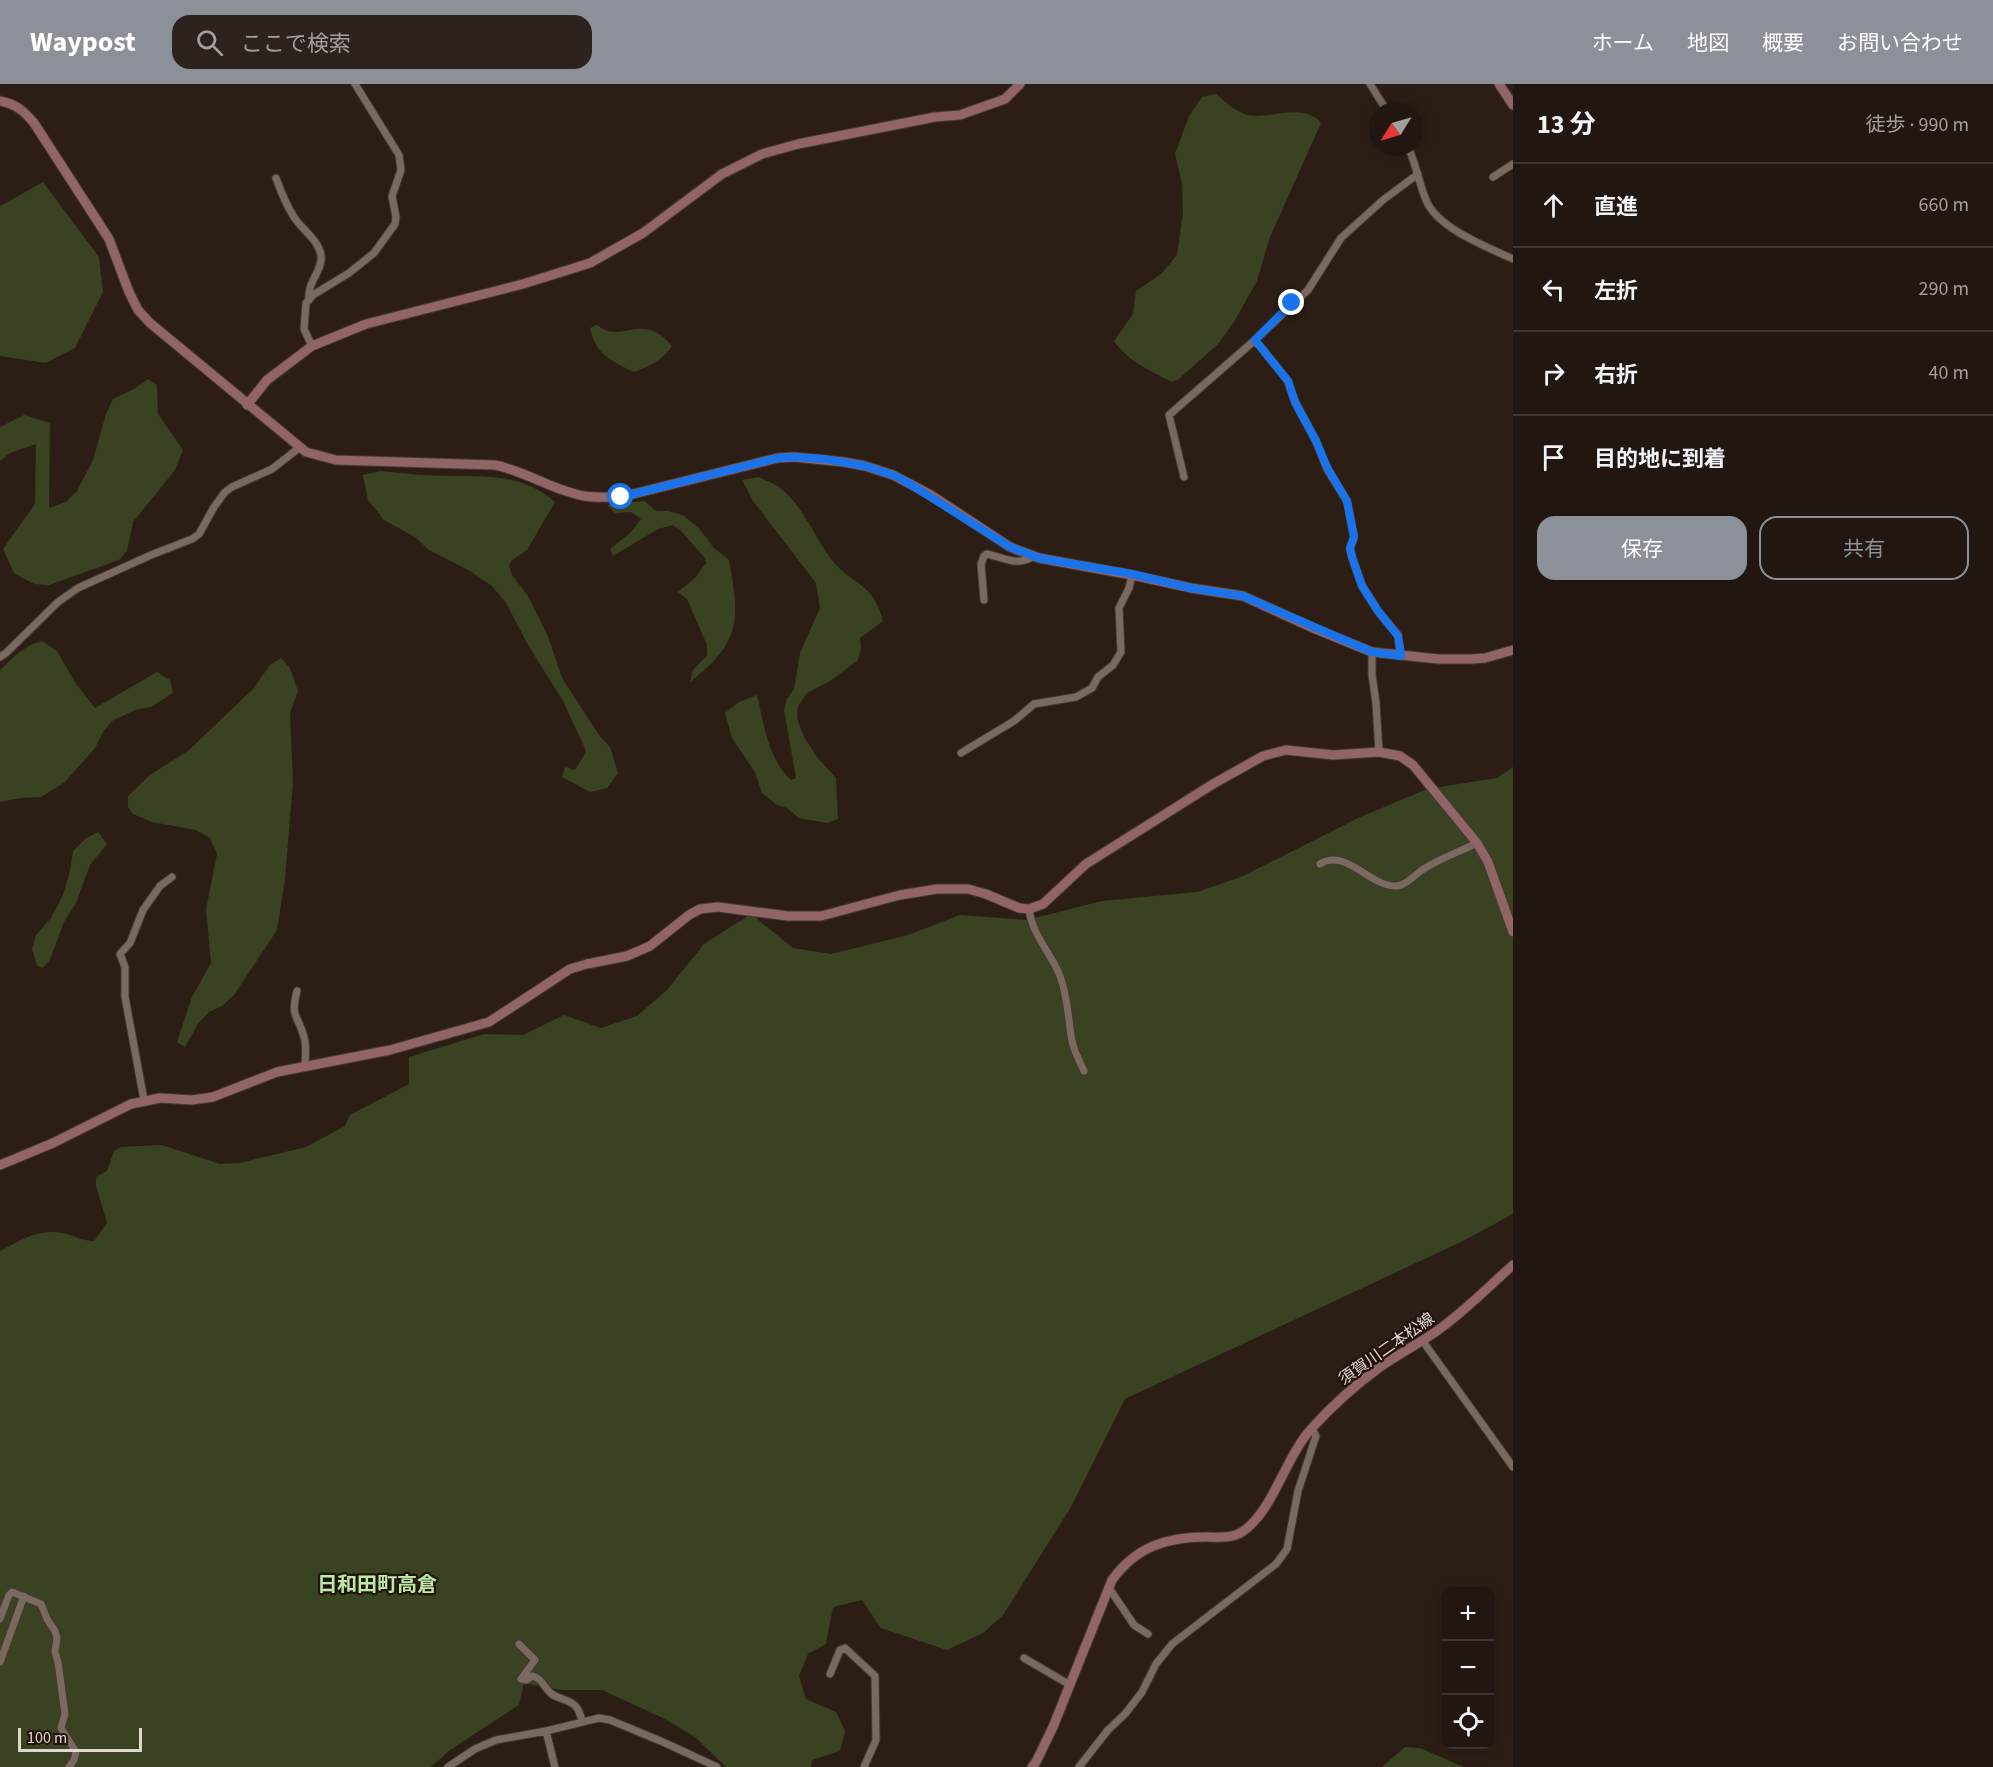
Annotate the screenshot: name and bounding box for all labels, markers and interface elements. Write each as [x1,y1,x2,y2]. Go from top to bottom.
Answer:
search box [172,15,592,69]
text: Waypost [30,22,136,62]
icon: search [193,26,226,59]
text: ここで検索 [241,28,351,60]
text: ホーム [1592,28,1654,58]
text: 地図 [1687,28,1729,58]
text: 概要 [1762,28,1804,58]
text: お問い合わせ [1837,28,1963,58]
north arrow [1369,102,1423,156]
text: 13 分 [1537,106,1596,143]
text: 徒歩 · 990 m [1866,111,1969,139]
icon: ahead [1537,189,1570,222]
text: 直進 [1594,191,1638,223]
text: 660 m [1919,191,1969,219]
icon: left [1537,273,1570,306]
text: 左折 [1594,275,1638,307]
text: 290 m [1919,275,1969,303]
route end [1278,289,1304,315]
icon: right [1537,357,1570,390]
text: 右折 [1594,359,1638,391]
text: 40 m [1929,359,1969,387]
icon: arrive [1537,441,1570,474]
text: 目的地に到着 [1594,443,1726,475]
route start [607,483,633,509]
button: 保存 [1537,516,1747,580]
button: 共有 [1759,516,1969,580]
street label: 須賀川二本松線 [1334,1308,1439,1390]
district label: 日和田町高倉 [317,1571,437,1599]
map controls [1441,1587,1495,1749]
button: + [1441,1587,1495,1641]
button: − [1441,1641,1495,1695]
button: locate [1441,1695,1495,1749]
scale bar [18,1725,142,1752]
text: 100 m [27,1727,67,1749]

